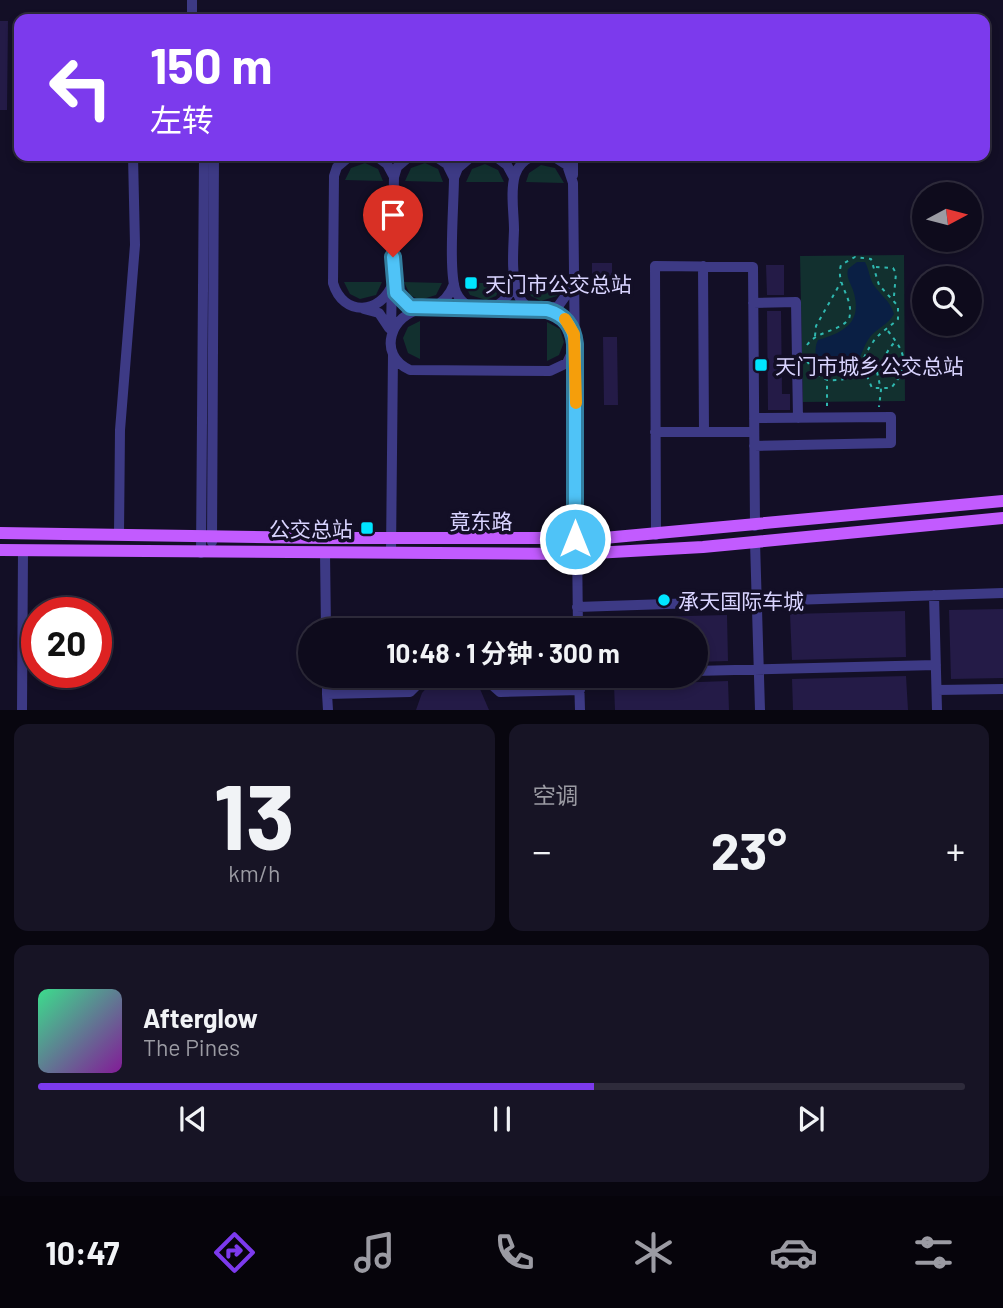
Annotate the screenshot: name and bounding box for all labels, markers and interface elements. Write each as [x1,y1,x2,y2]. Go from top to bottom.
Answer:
text: 150 m [150,35,272,94]
icon: left [35,42,126,133]
text: 左转 [150,100,214,138]
north arrow [912,182,982,252]
map controls [912,182,982,336]
pin [363,185,423,257]
icon: arrive [374,196,412,234]
button: search [912,266,982,336]
place label: 天门市公交总站 [485,271,632,296]
marker: 天门市公交总站 [463,275,479,291]
place label: 天门市城乡公交总站 [775,353,964,378]
marker: 天门市城乡公交总站 [753,357,769,373]
position arrow [538,502,612,576]
street label: 竟东路 [450,508,513,533]
place label: 公交总站 [269,516,353,541]
marker: 公交总站 [359,520,375,536]
place label: 承天国际车城 [678,588,804,613]
marker: 承天国际车城 [656,592,672,608]
speed limit sign: 20 [21,597,112,688]
text: 10:48 · 1 分钟 · 300 m [386,637,620,668]
text: 13 [214,759,295,868]
text: 空调 [533,781,579,809]
text: 23° [711,818,787,880]
text: − [533,827,552,873]
text: + [946,827,965,873]
text: km/h [228,859,280,887]
text: Afterglow [143,1002,258,1033]
text: The Pines [143,1033,240,1061]
icon: previous [174,1100,212,1138]
icon: pause [483,1100,521,1138]
icon: next [792,1100,830,1138]
icon: directions [210,1228,259,1277]
icon: music [350,1228,399,1277]
icon: phone [490,1228,539,1277]
icon: climate [629,1228,678,1277]
icon: car [769,1228,818,1277]
icon: filters [909,1228,958,1277]
text: 10:47 [45,1233,120,1271]

